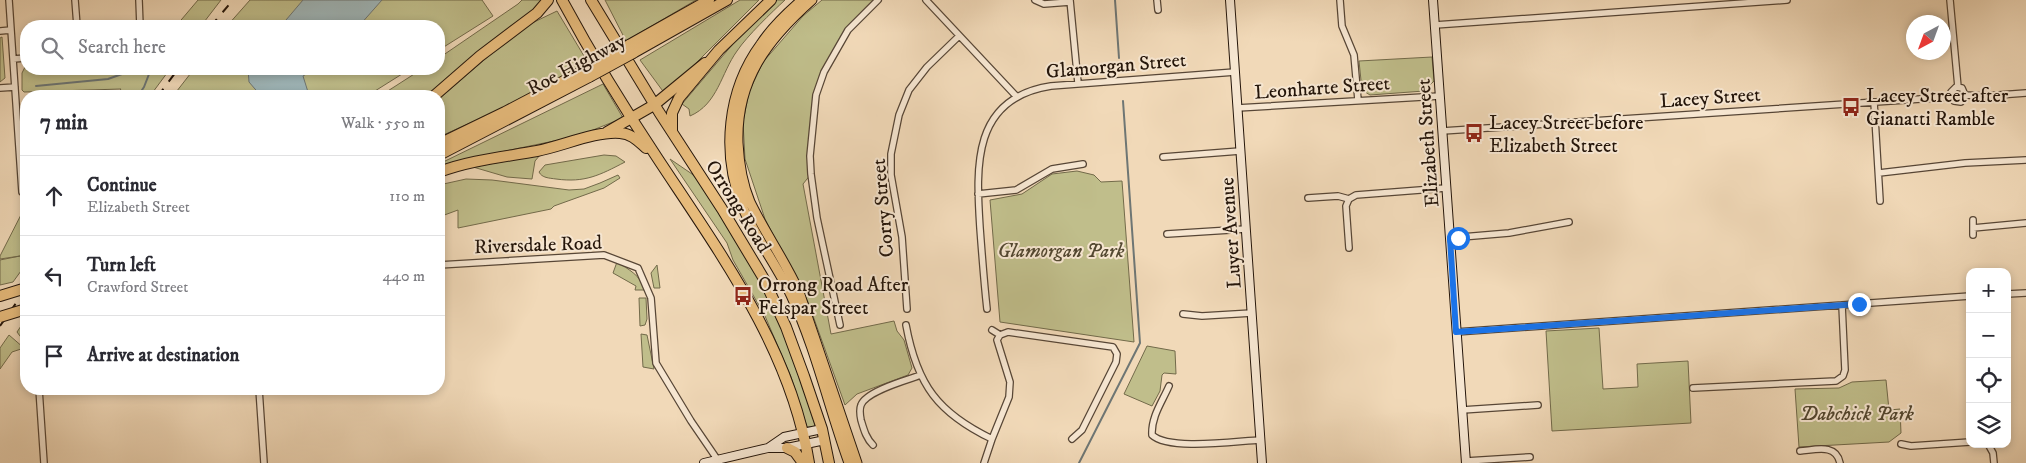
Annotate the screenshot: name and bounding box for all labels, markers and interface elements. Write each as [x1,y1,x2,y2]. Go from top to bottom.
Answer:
north arrow [1906,15,1951,60]
search box [20,20,445,75]
street label: Roe Highway [523,29,631,102]
icon: search [38,34,66,62]
text: Search here [78,36,166,59]
street label: Glamorgan Street [1045,48,1187,85]
street label: Leonharte Street [1254,71,1391,106]
street label: Elizabeth Street [1412,78,1445,208]
street label: Lacey Street [1659,83,1761,114]
place label: Lacey Street after Gianatti Ramble [1866,84,2009,132]
bus stop icon: Lacey Street after Gianatti Ramble [1840,96,1862,118]
text: 7 min [40,110,88,136]
place label: Lacey Street before Elizabeth Street [1489,111,1643,159]
text: Walk · 550 m [341,113,425,133]
bus stop icon: Lacey Street before Elizabeth Street [1463,122,1485,144]
street label: Orrong Road [699,156,776,258]
street label: Corry Street [867,157,900,258]
text: Continue [87,174,157,197]
street label: Luyer Avenue [1215,177,1248,289]
icon: ahead [40,182,68,210]
text: 110 m [389,186,425,206]
text: Elizabeth Street [87,197,190,217]
route start [1447,227,1470,250]
street label: Riversdale Road [474,231,602,260]
park label: Glamorgan Park [998,239,1125,264]
text: Turn left [87,254,156,277]
icon: left [40,262,68,290]
text: 440 m [383,266,425,286]
map controls [1966,268,2011,448]
button: + [1966,268,2011,313]
place label: Orrong Road After Felspar Street [758,273,909,321]
text: Crawford Street [87,277,188,297]
bus stop icon: Orrong Road After Felspar Street [732,285,754,307]
route end [1848,293,1871,316]
button: − [1966,313,2011,358]
icon: arrive [40,342,68,370]
text: Arrive at destination [87,344,239,367]
button: locate [1966,358,2011,403]
park label: Dabchick Park [1800,402,1915,427]
button: layers [1966,403,2011,448]

